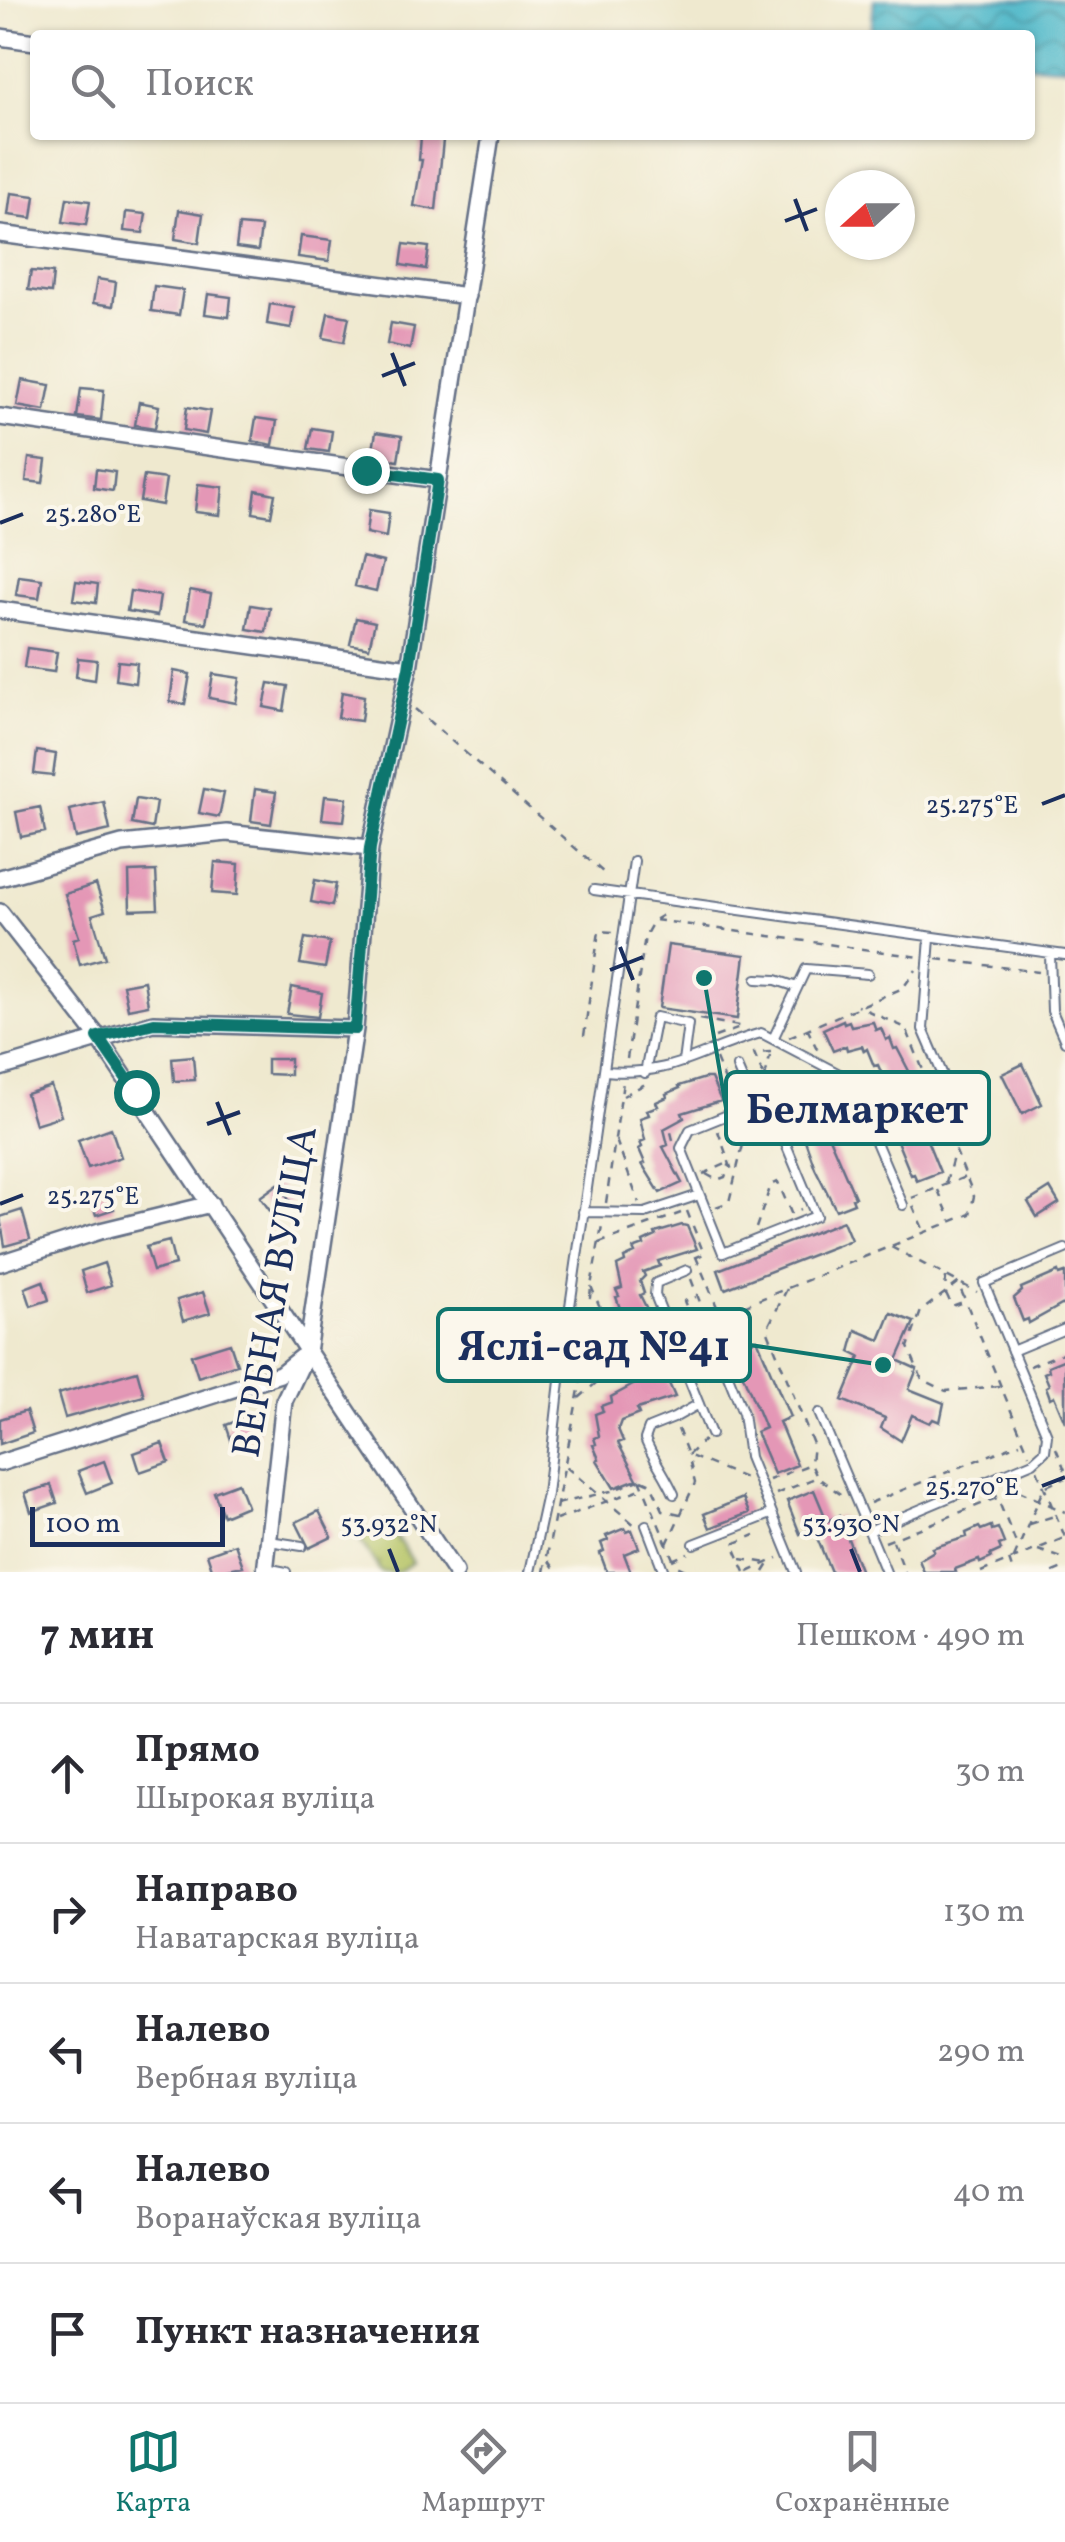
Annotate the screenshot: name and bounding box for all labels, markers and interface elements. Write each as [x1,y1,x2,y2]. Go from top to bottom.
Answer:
search box [30,30,1035,140]
icon: search [65,58,120,113]
text: Поиск [145,59,254,112]
north arrow [825,170,915,260]
route end [344,448,390,494]
text: 25.280°E [45,498,141,533]
text: 25.275°E [926,789,1018,824]
route start [114,1070,160,1116]
callout: Белмаркет [726,1072,989,1144]
text: Белмаркет [746,1083,968,1142]
street label: ВЕРБНАЯ ВУЛІЦА [220,1122,334,1462]
text: 25.275°E [47,1180,139,1215]
callout: Яслі-сад №41 [438,1309,750,1381]
text: Яслі-сад №41 [458,1320,730,1379]
text: 25.270°E [925,1471,1019,1506]
scale bar [30,1502,225,1546]
text: 100 m [45,1505,120,1544]
text: 53.932°N [341,1508,437,1543]
text: 53.930°N [802,1508,900,1543]
text: 7 мин [40,1608,154,1667]
text: Пешком · 490 m [796,1615,1025,1659]
text: Прямо [135,1725,260,1778]
icon: ahead [40,1746,95,1801]
text: 30 m [955,1751,1025,1795]
text: Шырокая вуліца [135,1778,376,1822]
text: Направо [135,1865,298,1918]
icon: right [40,1886,95,1941]
text: 130 m [943,1891,1025,1935]
text: Наватарская вуліца [135,1918,420,1962]
text: Налево [135,2005,271,2058]
icon: left [40,2026,95,2081]
text: 290 m [937,2031,1025,2075]
text: Вербная вуліца [135,2058,358,2102]
text: Налево [135,2145,271,2198]
icon: left [40,2166,95,2221]
text: 40 m [953,2171,1025,2215]
text: Воранаўская вуліца [135,2198,422,2242]
icon: arrive [40,2306,95,2361]
text: Пункт назначения [135,2307,480,2360]
tab: Карта [115,2424,191,2523]
tab: Маршрут [421,2424,545,2523]
tab: Сохранённые [775,2424,950,2523]

